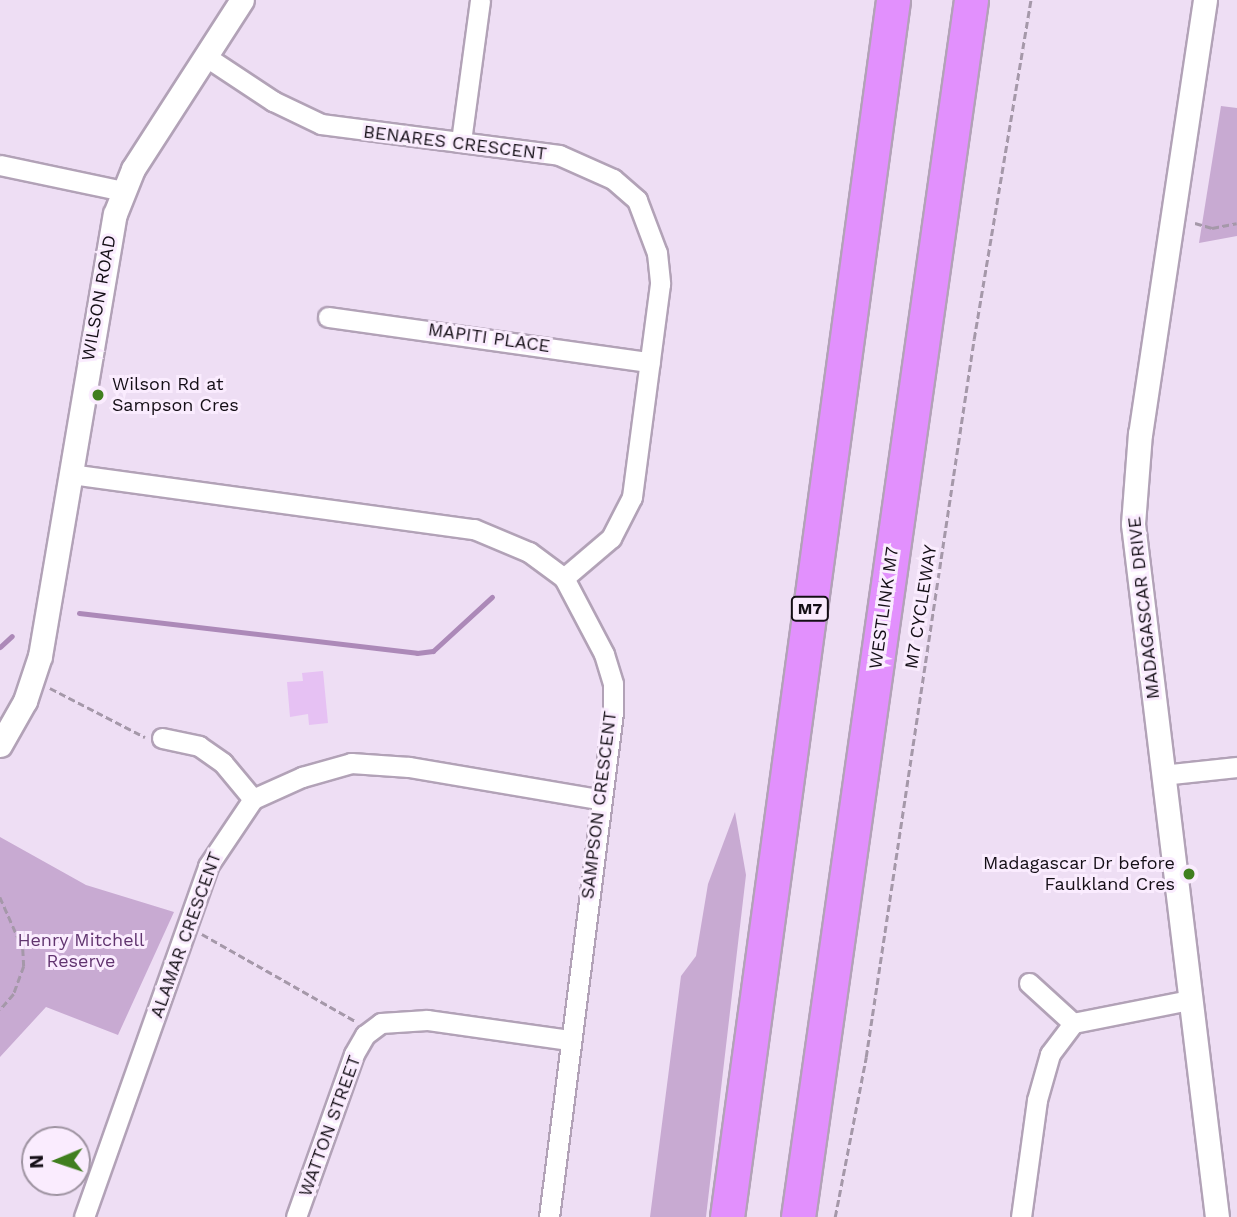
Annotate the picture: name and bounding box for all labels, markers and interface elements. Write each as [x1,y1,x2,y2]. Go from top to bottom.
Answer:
street label: BENARES CRESCENT [362,121,548,165]
street label: WILSON ROAD [77,233,121,363]
street label: MAPITI PLACE [427,319,551,357]
place label: Wilson Rd at Sampson Cres [112,374,239,416]
marker: Wilson Rd at Sampson Cres [90,387,106,403]
street label: MADAGASCAR DRIVE [1124,516,1164,700]
street label: M7 CYCLEWAY [900,543,942,671]
street label: WESTLINK M7 [865,545,903,671]
road number: M7 [791,596,829,622]
street label: SAMPSON CRESCENT [577,710,621,900]
street label: ALAMAR CRESCENT [146,849,226,1021]
place label: Madagascar Dr before Faulkland Cres [982,853,1175,896]
marker: Madagascar Dr before Faulkland Cres [1181,866,1197,882]
park label: Henry Mitchell Reserve [17,930,145,972]
street label: WATTON STREET [294,1052,366,1200]
north arrow [21,1126,91,1196]
text: N [25,1154,48,1169]

